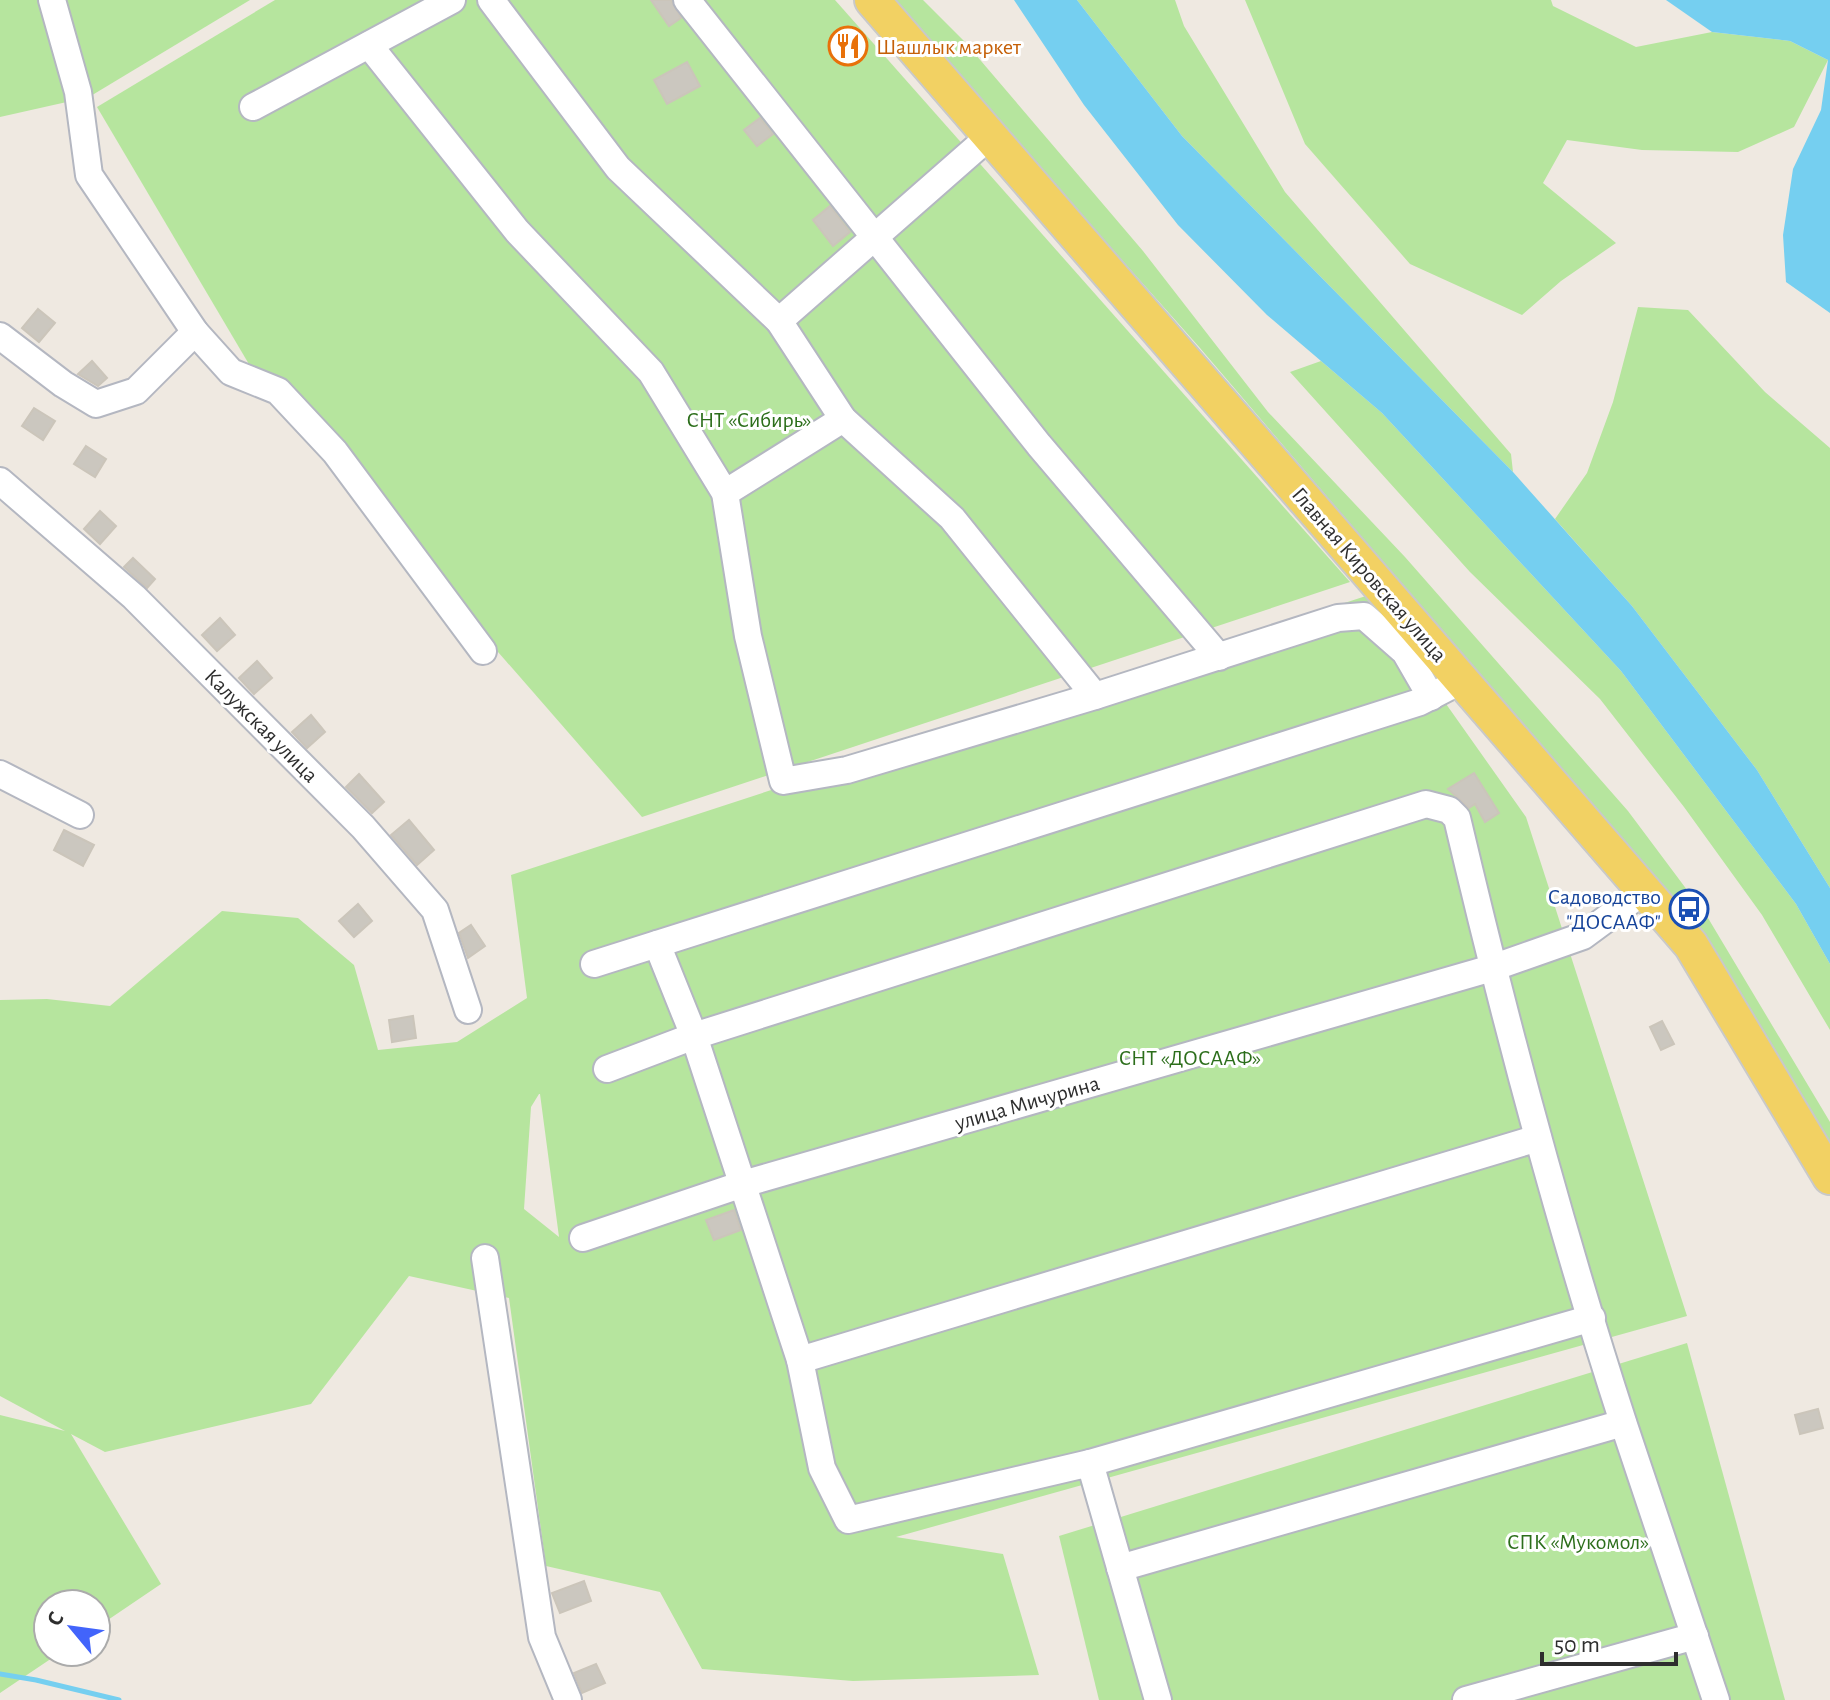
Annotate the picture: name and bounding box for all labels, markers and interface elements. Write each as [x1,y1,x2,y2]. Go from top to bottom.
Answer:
restaurant icon: Шашлык маркет [827,25,869,67]
place label: Шашлык маркет [876,36,1022,58]
park label: СНТ «Сибирь» [686,409,812,431]
street label: Главная Кировская улица [1288,483,1451,666]
street label: Калужская улица [200,665,322,787]
place label: Садоводство "ДОСААФ" [1548,886,1661,933]
bus stop icon: Садоводство "ДОСААФ" [1668,888,1710,930]
park label: СНТ «ДОСААФ» [1119,1047,1261,1069]
street label: улица Мичурина [952,1072,1102,1134]
park label: СПК «Мукомол» [1507,1531,1649,1553]
north arrow [32,1588,112,1668]
text: С [43,1608,68,1629]
scale bar [1542,1616,1676,1666]
text: 50 m [1554,1633,1600,1657]

